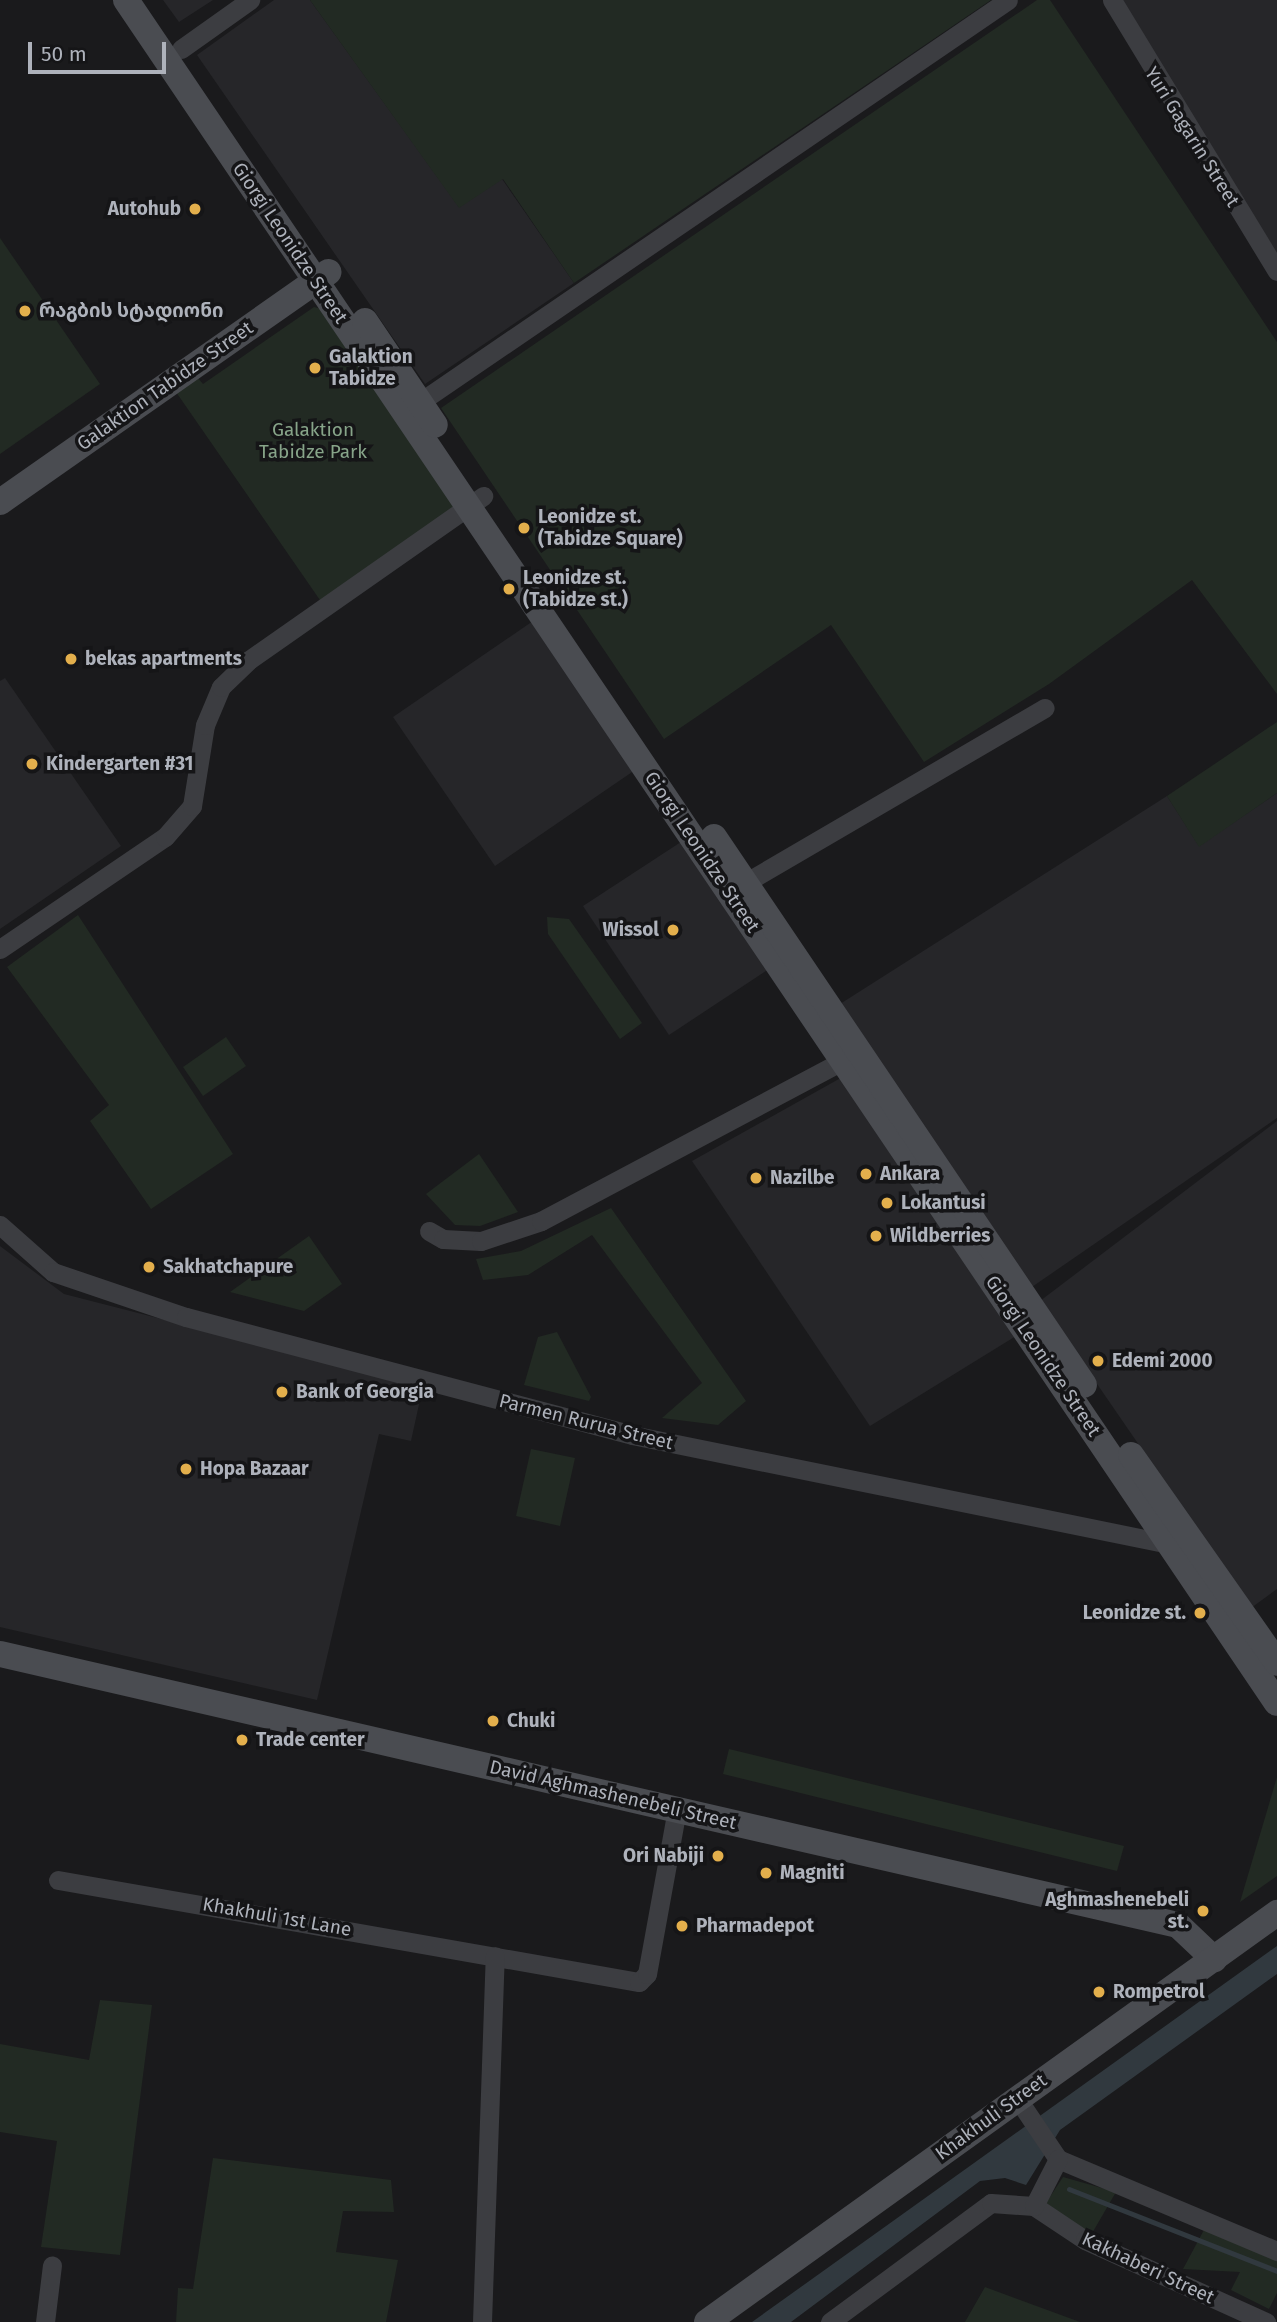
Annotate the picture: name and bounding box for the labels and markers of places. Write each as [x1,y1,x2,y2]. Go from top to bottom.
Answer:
place label: Autohub [108,198,181,220]
marker: Autohub [187,201,203,217]
place label: რაგბის სტადიონი [39,300,223,322]
marker: რაგბის სტადიონი [17,303,33,319]
place label: Galaktion Tabidze [329,346,413,390]
marker: Galaktion Tabidze [307,360,323,376]
place label: Leonidze st. (Tabidze Square) [538,506,683,550]
marker: Leonidze st. (Tabidze Square) [516,520,532,536]
place label: Leonidze st. (Tabidze st.) [523,567,628,611]
marker: Leonidze st. (Tabidze st.) [501,581,517,597]
place label: bekas apartments [85,648,242,670]
marker: bekas apartments [63,651,79,667]
place label: Kindergarten #31 [46,753,193,775]
marker: Kindergarten #31 [24,756,40,772]
place label: Wissol [603,919,659,941]
marker: Wissol [665,922,681,938]
place label: Ankara [880,1163,940,1185]
marker: Ankara [858,1166,874,1182]
place label: Nazilbe [770,1167,835,1189]
marker: Nazilbe [748,1170,764,1186]
place label: Lokantusi [901,1192,986,1214]
marker: Lokantusi [879,1195,895,1211]
place label: Wildberries [890,1225,990,1247]
marker: Wildberries [868,1228,884,1244]
place label: Sakhatchapure [163,1256,293,1278]
marker: Sakhatchapure [141,1259,157,1275]
place label: Edemi 2000 [1112,1350,1213,1372]
marker: Edemi 2000 [1090,1353,1106,1369]
place label: Bank of Georgia [296,1381,434,1403]
marker: Bank of Georgia [274,1384,290,1400]
place label: Hopa Bazaar [200,1458,309,1480]
marker: Hopa Bazaar [178,1461,194,1477]
place label: Leonidze st. [1083,1602,1186,1624]
marker: Leonidze st. [1192,1605,1208,1621]
place label: Chuki [507,1710,555,1732]
marker: Chuki [485,1713,501,1729]
place label: Trade center [256,1729,365,1751]
marker: Trade center [234,1732,250,1748]
place label: Ori Nabiji [623,1845,704,1867]
marker: Ori Nabiji [710,1848,726,1864]
place label: Magniti [780,1862,845,1884]
marker: Magniti [758,1865,774,1881]
place label: Aghmashenebeli st. [1045,1889,1189,1933]
marker: Aghmashenebeli st. [1195,1903,1211,1919]
place label: Pharmadepot [696,1915,814,1937]
marker: Pharmadepot [674,1918,690,1934]
place label: Rompetrol [1113,1981,1205,2003]
marker: Rompetrol [1091,1984,1107,2000]

